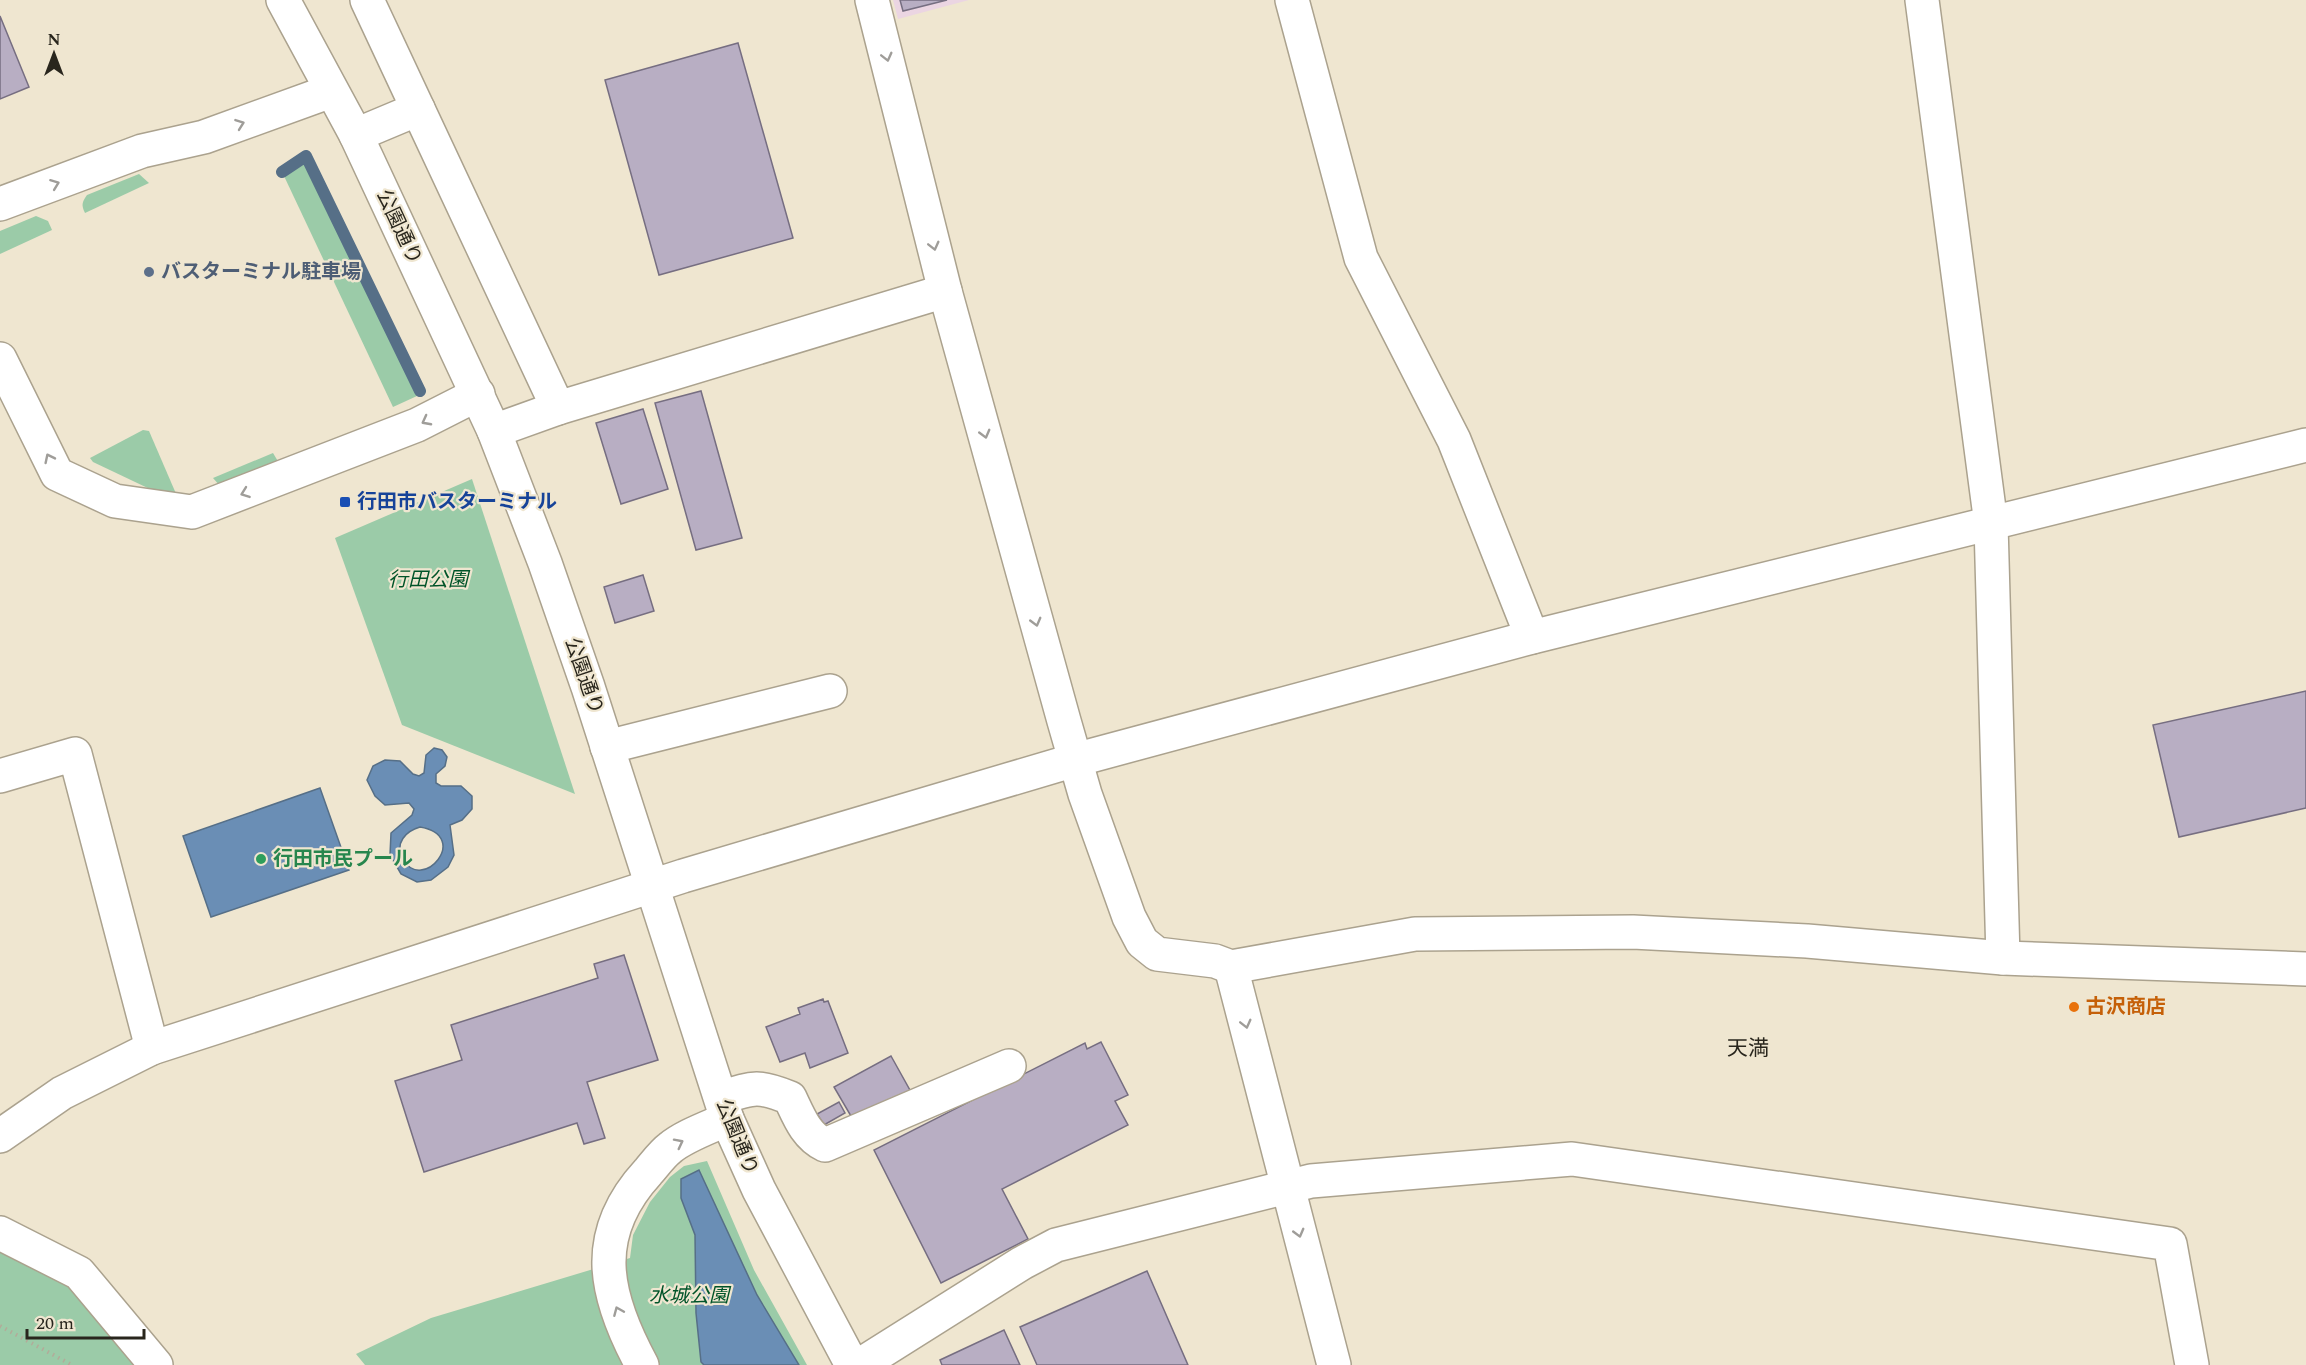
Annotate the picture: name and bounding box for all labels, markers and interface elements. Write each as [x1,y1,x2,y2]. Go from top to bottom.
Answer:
north arrow [24,24,84,84]
text: N [47,28,61,52]
one-way arrow [879,52,892,62]
one-way arrow [234,119,245,131]
one-way arrow [49,179,60,191]
street label: 公園通り [369,184,429,270]
one-way arrow [926,241,939,251]
place label: バスターミナル駐車場 [161,257,361,287]
marker: バスターミナル駐車場 [142,265,156,279]
one-way arrow [421,413,432,425]
one-way arrow [977,429,990,439]
one-way arrow [45,453,56,464]
one-way arrow [240,485,251,498]
place label: 行田市バスターミナル [357,487,557,517]
marker: 行田市バスターミナル [338,495,352,509]
park label: 行田公園 [388,565,471,595]
one-way arrow [1029,617,1042,627]
street label: 公園通り [557,633,611,719]
place label: 行田市民プール [273,844,413,874]
marker: 行田市民プール [254,852,268,866]
place label: 古沢商店 [2086,992,2166,1022]
marker: 古沢商店 [2067,1000,2081,1014]
one-way arrow [1238,1019,1251,1029]
district label: 天満 [1727,1033,1769,1065]
street label: 公園通り [708,1094,766,1180]
one-way arrow [673,1139,683,1150]
one-way arrow [1292,1228,1304,1238]
park label: 水城公園 [649,1281,732,1311]
scale bar [27,1302,144,1340]
one-way arrow [614,1307,626,1318]
text: 20 m [36,1310,74,1337]

